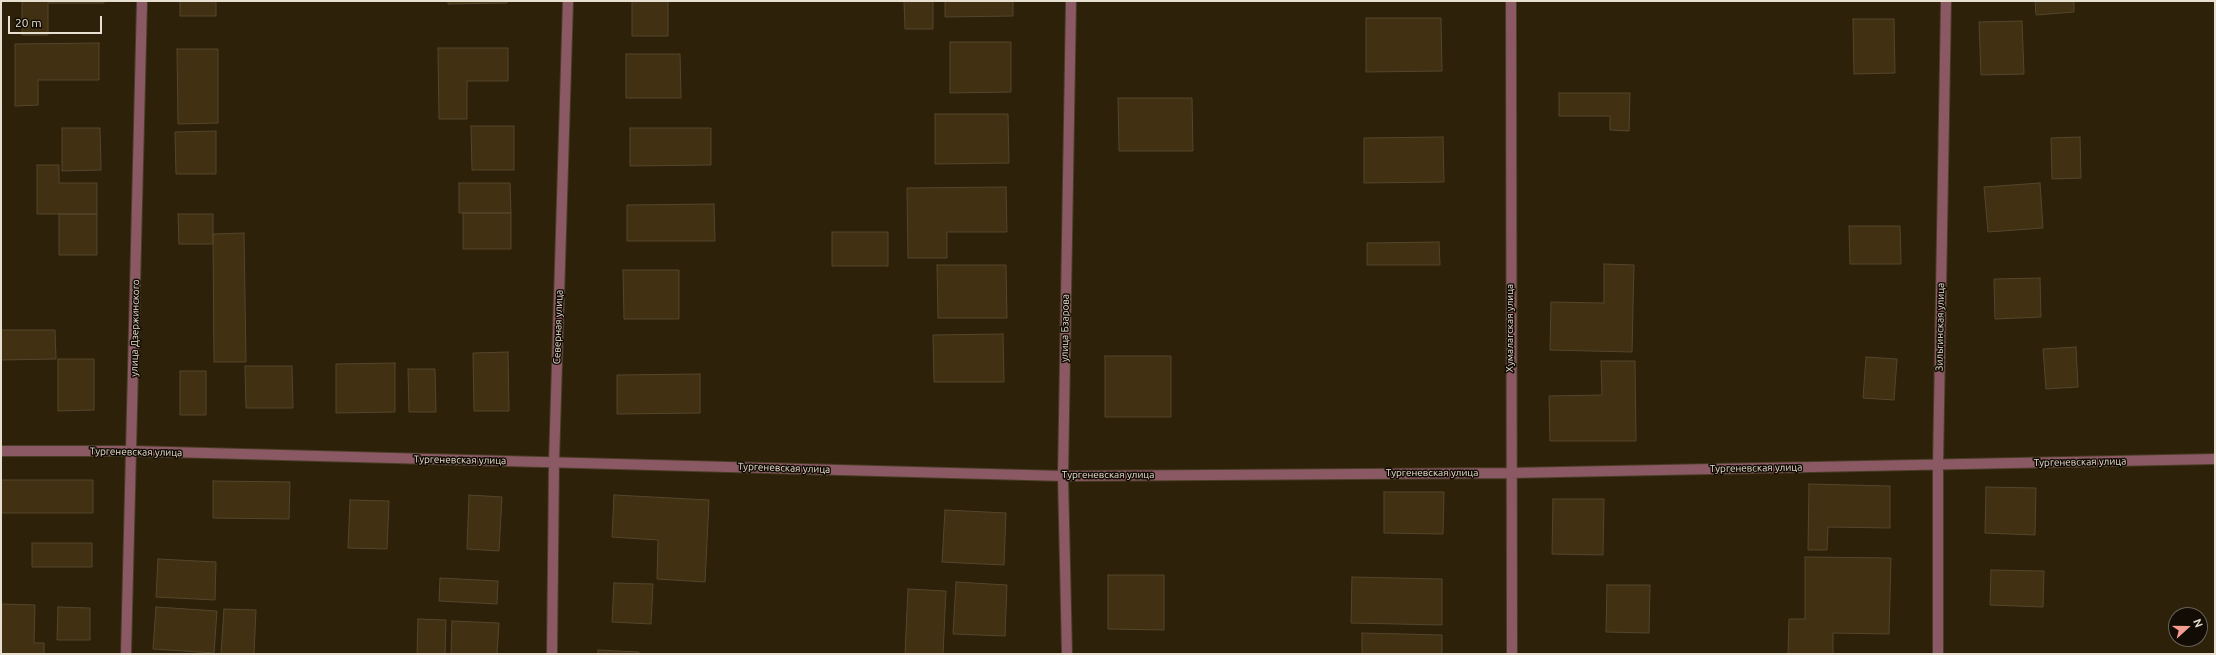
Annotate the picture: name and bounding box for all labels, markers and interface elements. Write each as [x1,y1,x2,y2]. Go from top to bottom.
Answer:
scale bar [10,8,104,34]
text: 20 m [15,16,42,29]
street label: улица Дзержинского [128,279,142,377]
street label: Зильгинская улица [1933,283,1947,371]
street label: Хумалагская улица [1504,284,1516,372]
street label: Северная улица [551,290,565,364]
street label: улица Бзарова [1058,294,1072,362]
street label: Тургеневская улица [90,445,182,459]
street label: Тургеневская улица [414,453,506,467]
street label: Тургеневская улица [2034,455,2126,469]
street label: Тургеневская улица [738,460,830,476]
street label: Тургеневская улица [1710,461,1802,475]
street label: Тургеневская улица [1386,467,1478,479]
street label: Тургеневская улица [1062,469,1154,481]
north arrow [2168,607,2208,647]
text: N [2191,617,2205,629]

